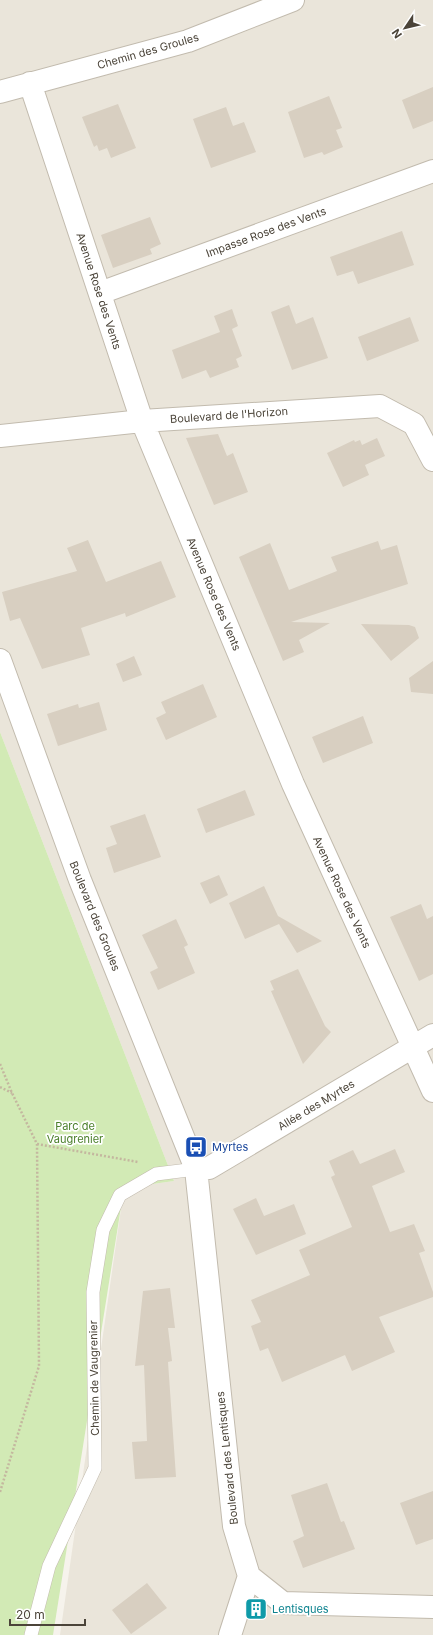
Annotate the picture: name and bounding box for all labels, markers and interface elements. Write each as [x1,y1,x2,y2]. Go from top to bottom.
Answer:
north arrow [385,8,425,48]
text: N [389,26,405,41]
street label: Chemin des Groules [96,30,201,72]
street label: Impasse Rose des Vents [204,204,328,260]
street label: Avenue Rose des Vents [74,231,125,351]
street label: Boulevard de l'Horizon [170,404,288,426]
street label: Avenue Rose des Vents [184,535,244,653]
street label: Avenue Rose des Vents [310,834,374,950]
street label: Boulevard des Groules [67,859,124,973]
street label: Allée des Myrtes [275,1076,357,1133]
park label: Parc de Vaugrenier [47,1119,103,1146]
bus stop icon: Myrtes [183,1134,209,1160]
place label: Myrtes [212,1140,248,1154]
street label: Chemin de Vaugrenier [86,1320,102,1436]
street label: Boulevard des Lentisques [213,1390,241,1525]
building icon: Lentisques [243,1596,269,1622]
scale bar [10,1601,85,1627]
place label: Lentisques [272,1602,329,1616]
text: 20 m [16,1607,45,1622]

